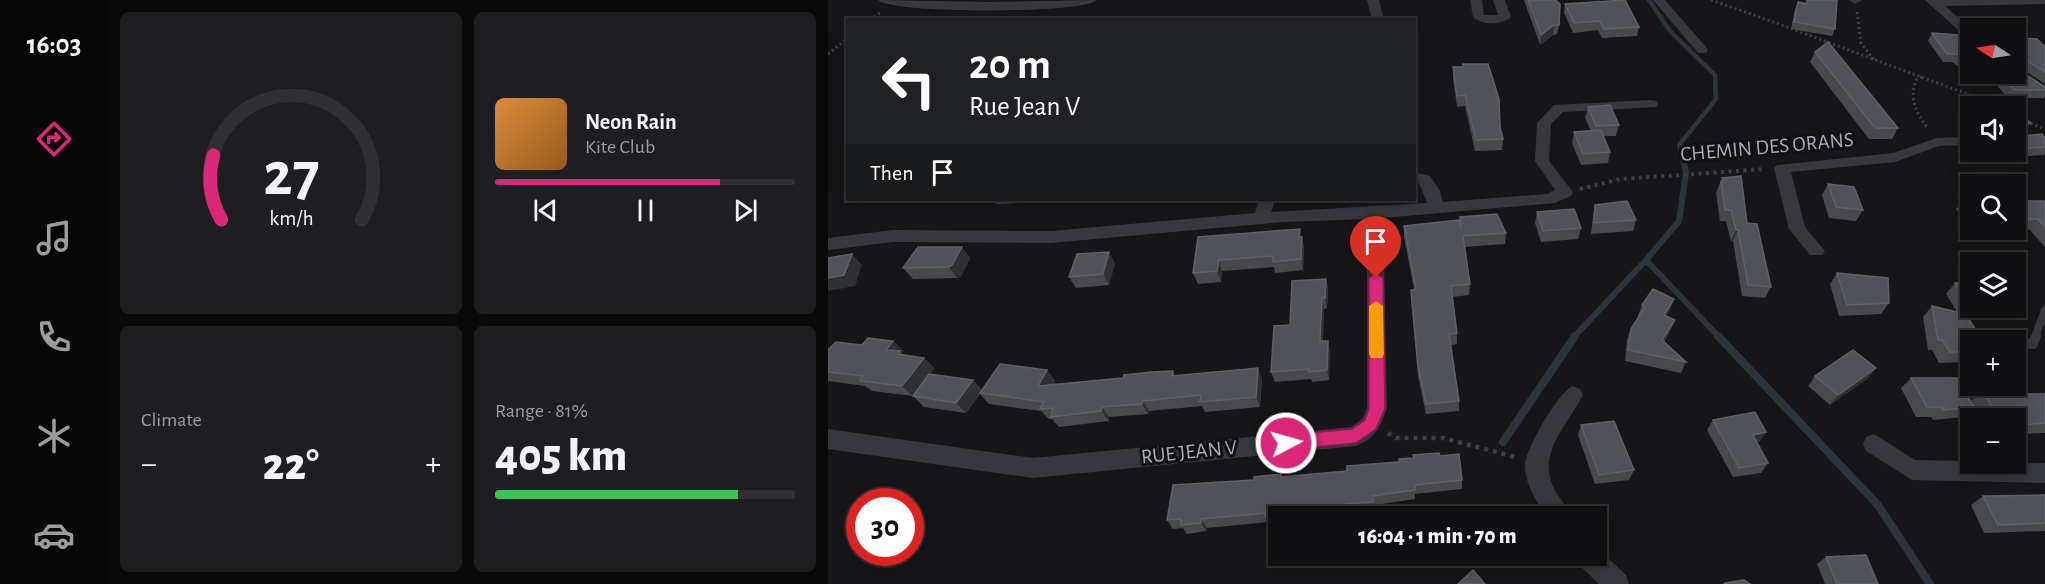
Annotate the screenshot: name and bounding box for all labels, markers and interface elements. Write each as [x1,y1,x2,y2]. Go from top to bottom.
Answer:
north arrow [1960,18,2026,84]
map controls [1960,18,2026,474]
text: 16:03 [27,31,81,58]
icon: left [870,42,948,120]
text: 20 m [969,44,1051,86]
text: Rue Jean V [969,93,1080,120]
button: sound [1960,96,2026,162]
text: Neon Rain [585,111,677,133]
icon: directions [33,118,75,160]
street label: CHEMIN DES ORANS [1679,129,1855,165]
text: Kite Club [585,137,655,157]
text: 27 [263,144,319,206]
icon: arrive [926,156,959,189]
text: Then [870,162,914,184]
button: search [1960,174,2026,240]
icon: previous [529,194,562,227]
icon: pause [629,194,662,227]
icon: next [729,194,762,227]
text: km/h [269,208,313,229]
pin [1350,216,1401,278]
icon: music [33,217,75,259]
icon: arrive [1359,225,1392,258]
button: layers [1960,252,2026,318]
icon: phone [33,316,75,358]
button: + [1960,330,2026,396]
text: Range · 81% [495,401,588,421]
button: − [1960,408,2026,474]
text: Climate [141,410,202,430]
position arrow [1254,411,1318,475]
icon: climate [33,415,75,457]
text: 405 km [495,434,627,479]
street label: RUE JEAN V [1140,437,1238,467]
text: 22° [263,443,319,488]
text: − [141,448,157,481]
text: + [425,448,441,481]
speed limit sign: 30 [846,488,924,566]
icon: car [33,514,75,556]
text: 16:04 · 1 min · 70 m [1358,525,1517,547]

